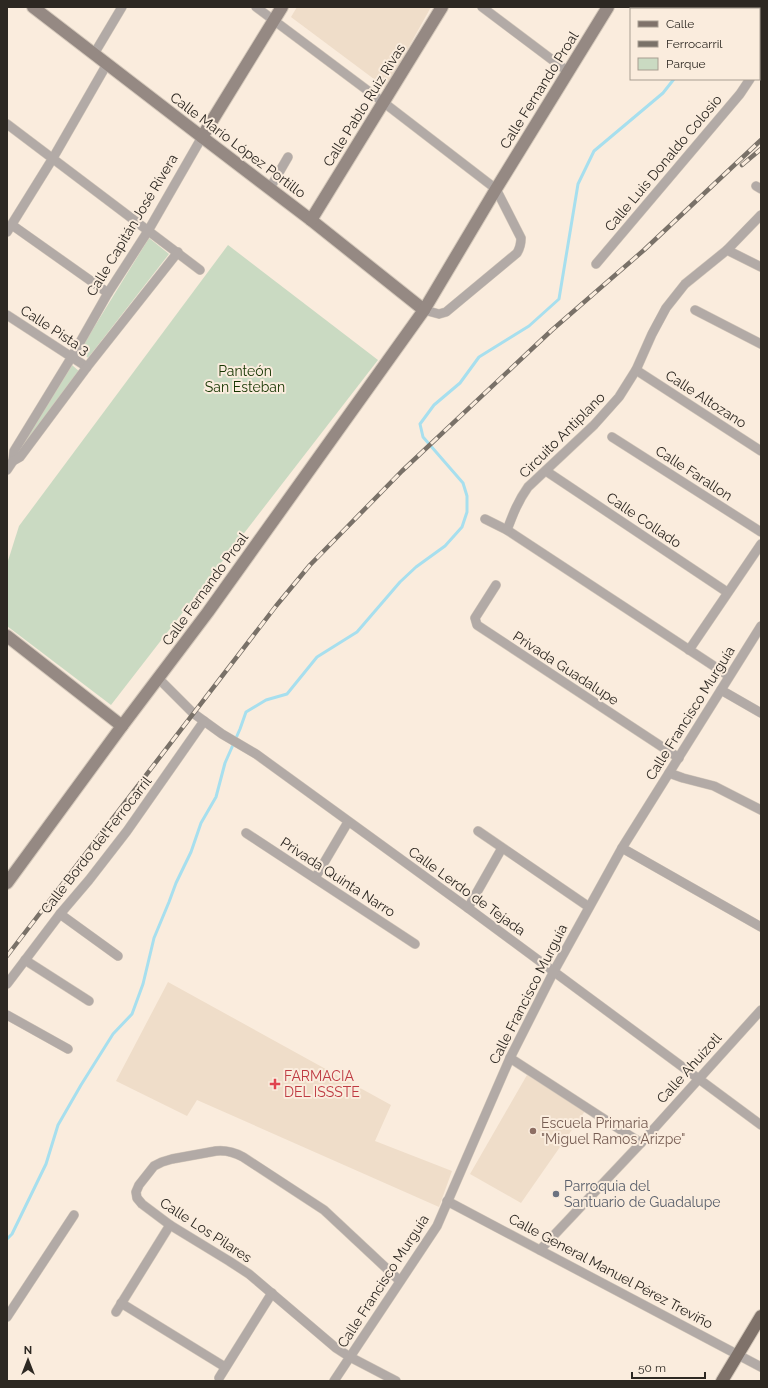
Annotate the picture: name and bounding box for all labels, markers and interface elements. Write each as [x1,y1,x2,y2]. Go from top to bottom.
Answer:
legend [630,8,760,80]
text: Calle [666,17,694,31]
street label: Calle Fernando Proal [496,28,582,152]
text: Ferrocarril [666,37,723,51]
street label: Calle Pablo Ruiz Rivas [320,40,409,169]
text: Parque [666,57,706,71]
street label: Calle Mario López Portillo [167,89,309,201]
street label: Calle Luis Donaldo Colosio [601,91,725,235]
street label: Calle Capitán José Rivera [83,151,181,299]
street label: Calle Pista 3 [18,302,92,358]
park label: Panteón San Esteban [205,363,285,395]
street label: Calle Altozano [663,367,749,431]
street label: Circuito Antiplano [516,389,608,481]
street label: Calle Farallon [653,442,735,504]
street label: Calle Collado [604,489,684,551]
street label: Calle Fernando Proal [159,529,251,648]
street label: Privada Guadalupe [510,628,622,708]
street label: Calle Francisco Murguía [642,643,738,783]
street label: Calle Bordo del Ferrocarril [38,773,155,917]
street label: Privada Quinta Narro [278,834,398,920]
street label: Calle Lerdo de Tejada [405,843,529,939]
street label: Calle Francisco Murguía [486,921,570,1067]
street label: Calle Ahuízotl [653,1030,725,1106]
place label: FARMACIA DEL ISSSTE [284,1068,360,1100]
marker: FARMACIA DEL ISSSTE [269,1078,281,1090]
place label: Escuela Primaria "Miguel Ramos Arizpe" [541,1115,685,1147]
marker: Escuela Primaria "Miguel Ramos Arizpe" [528,1126,538,1136]
place label: Parroquia del Santuario de Guadalupe [564,1178,721,1210]
marker: Parroquia del Santuario de Guadalupe [551,1189,561,1199]
street label: Calle Los Pilares [157,1194,255,1266]
street label: Calle General Manuel Pérez Treviño [506,1210,716,1332]
street label: Calle Francisco Murguía [334,1212,432,1350]
north arrow [8,1340,48,1380]
text: N [24,1344,32,1357]
scale bar [632,1354,705,1380]
text: 50 m [638,1361,666,1375]

